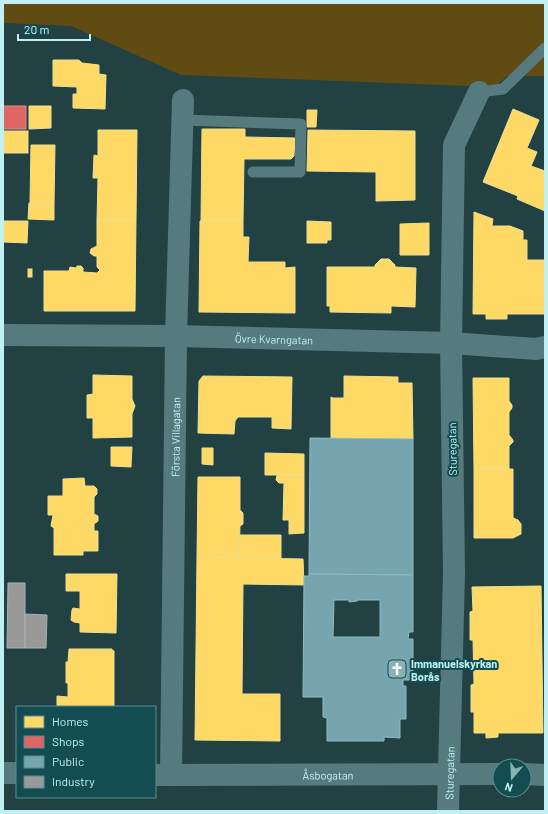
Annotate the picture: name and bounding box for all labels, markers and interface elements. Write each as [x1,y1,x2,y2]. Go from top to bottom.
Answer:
scale bar [18,16,90,42]
text: 20 m [24,22,50,36]
street label: Övre Kvarngatan [235,330,313,346]
street label: Första Villagatan [168,397,182,477]
street label: Sturegatan [445,422,459,476]
place label: Immanuelskyrkan Borås [411,657,497,683]
church icon: Immanuelskyrkan Borås [386,658,408,680]
legend [16,706,156,798]
text: Homes [52,714,89,728]
text: Shops [52,734,85,748]
street label: Sturegatan [442,746,456,800]
text: Public [52,754,84,768]
north arrow [492,758,532,798]
street label: Åsbogatan [302,767,354,781]
text: Industry [52,774,95,788]
text: N [503,781,514,795]

